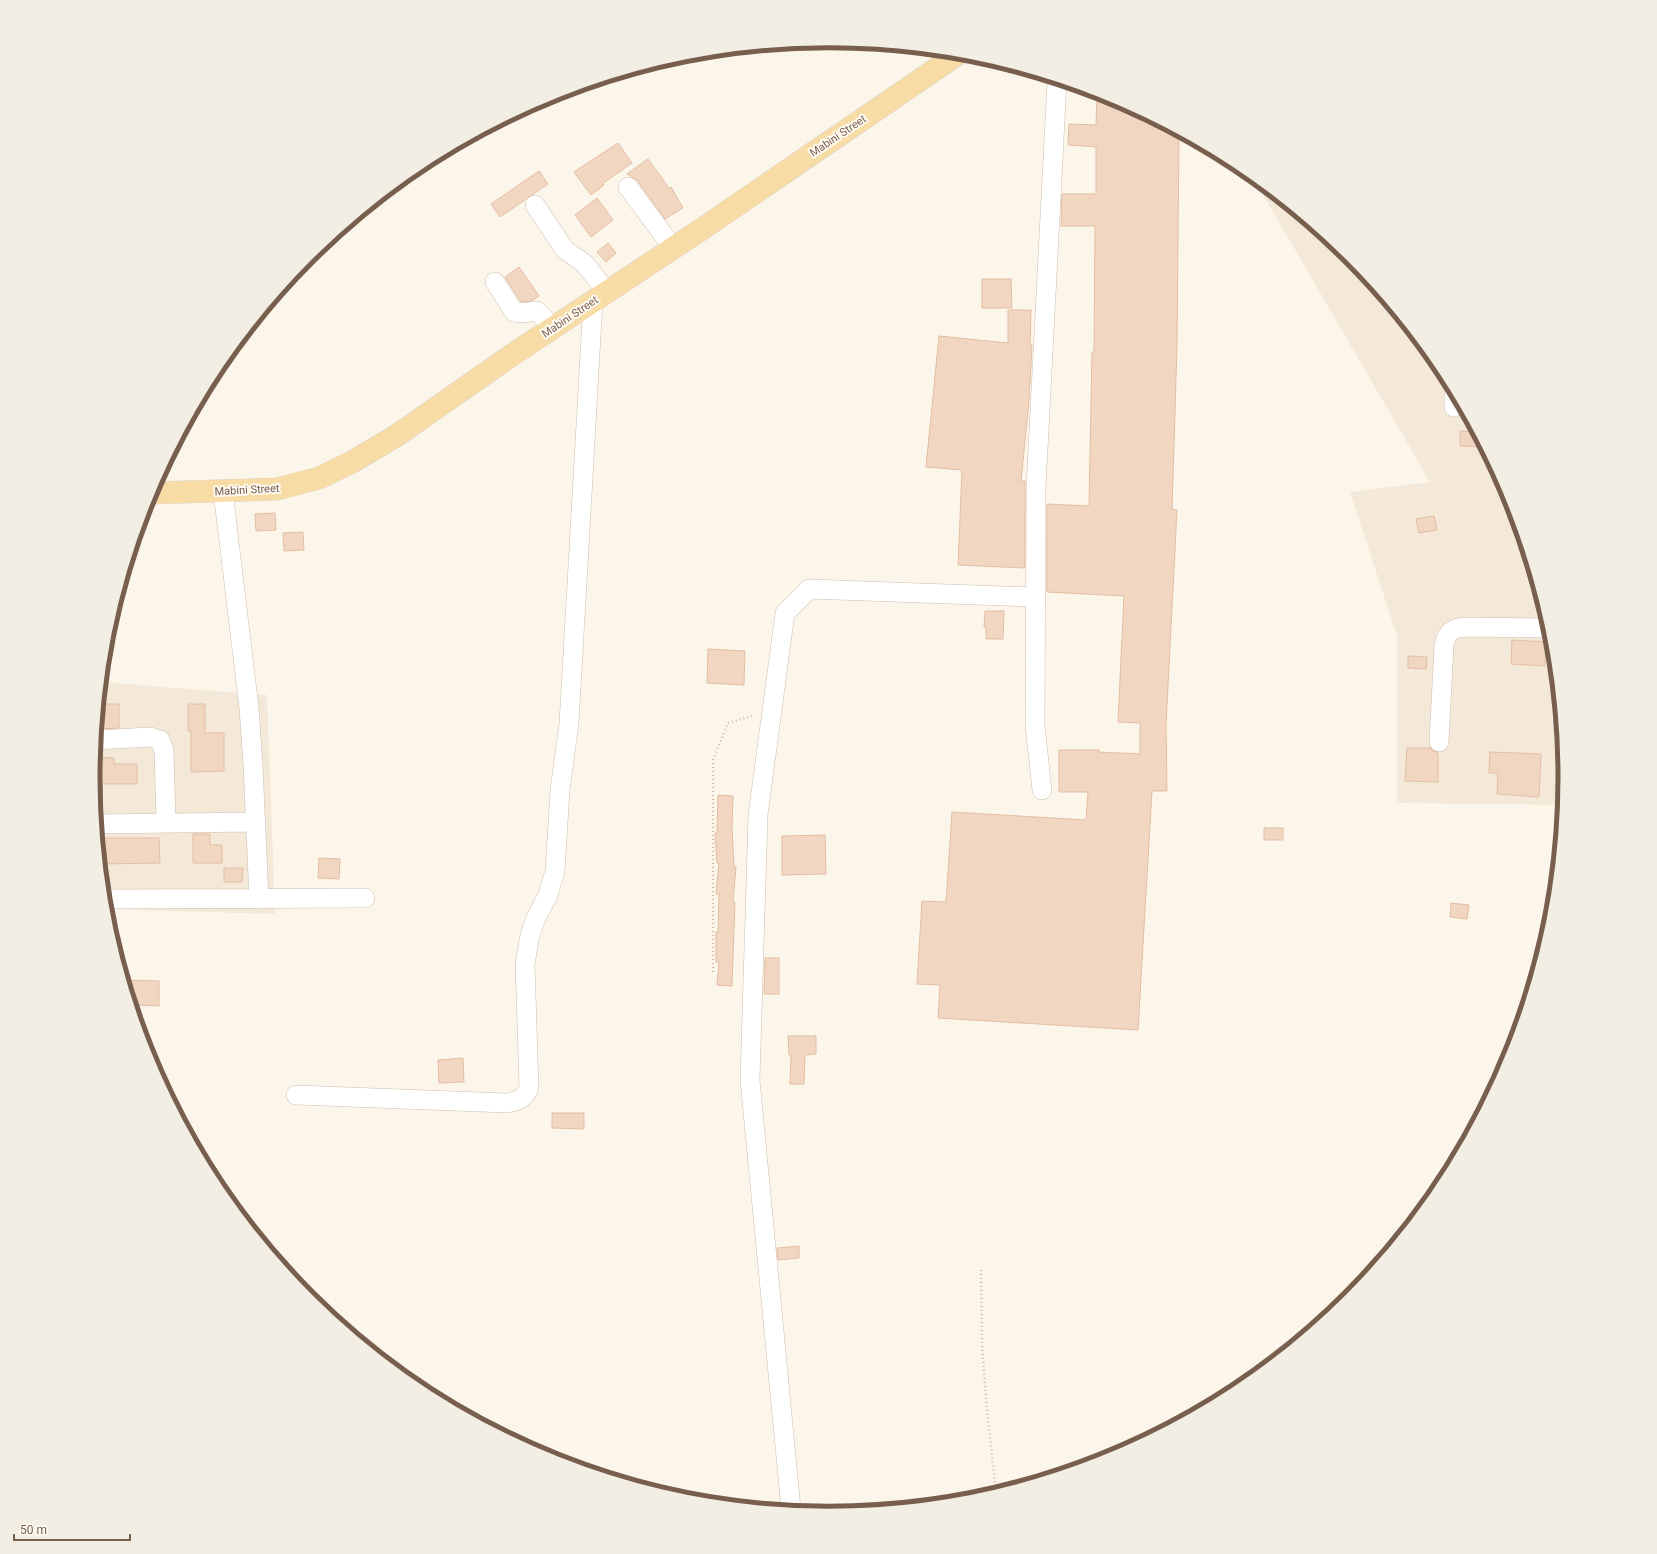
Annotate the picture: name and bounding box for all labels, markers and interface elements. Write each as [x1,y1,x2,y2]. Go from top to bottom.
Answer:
street label: Mabini Street [807,112,869,160]
street label: Mabini Street [539,293,601,341]
street label: Mabini Street [214,482,280,498]
scale bar [14,1516,130,1542]
text: 50 m [20,1523,47,1537]

